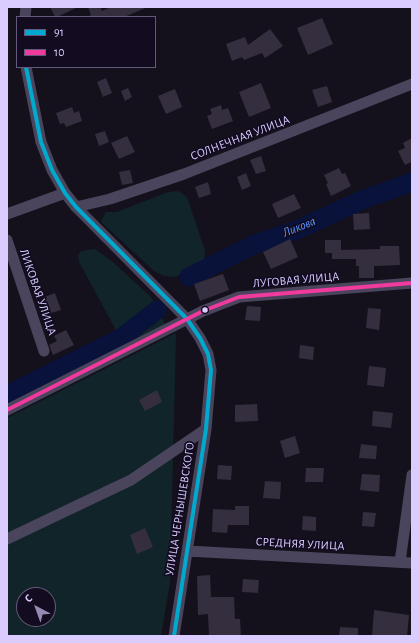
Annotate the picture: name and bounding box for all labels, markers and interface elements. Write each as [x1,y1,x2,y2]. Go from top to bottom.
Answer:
legend [16,16,156,68]
text: 91 [54,26,64,38]
text: 10 [54,46,64,58]
street label: СОЛНЕЧНАЯ УЛИЦА [188,112,292,164]
water label: Ликова [280,213,318,241]
street label: ЛИКОВАЯ УЛИЦА [16,247,60,337]
street label: ЛУГОВАЯ УЛИЦА [252,269,340,291]
unlabelled marker [200,305,210,315]
street label: УЛИЦА ЧЕРНЫШЕВСКОГО [162,441,198,577]
street label: СРЕДНЯЯ УЛИЦА [255,534,345,554]
north arrow [16,587,56,627]
text: С [23,592,34,604]

